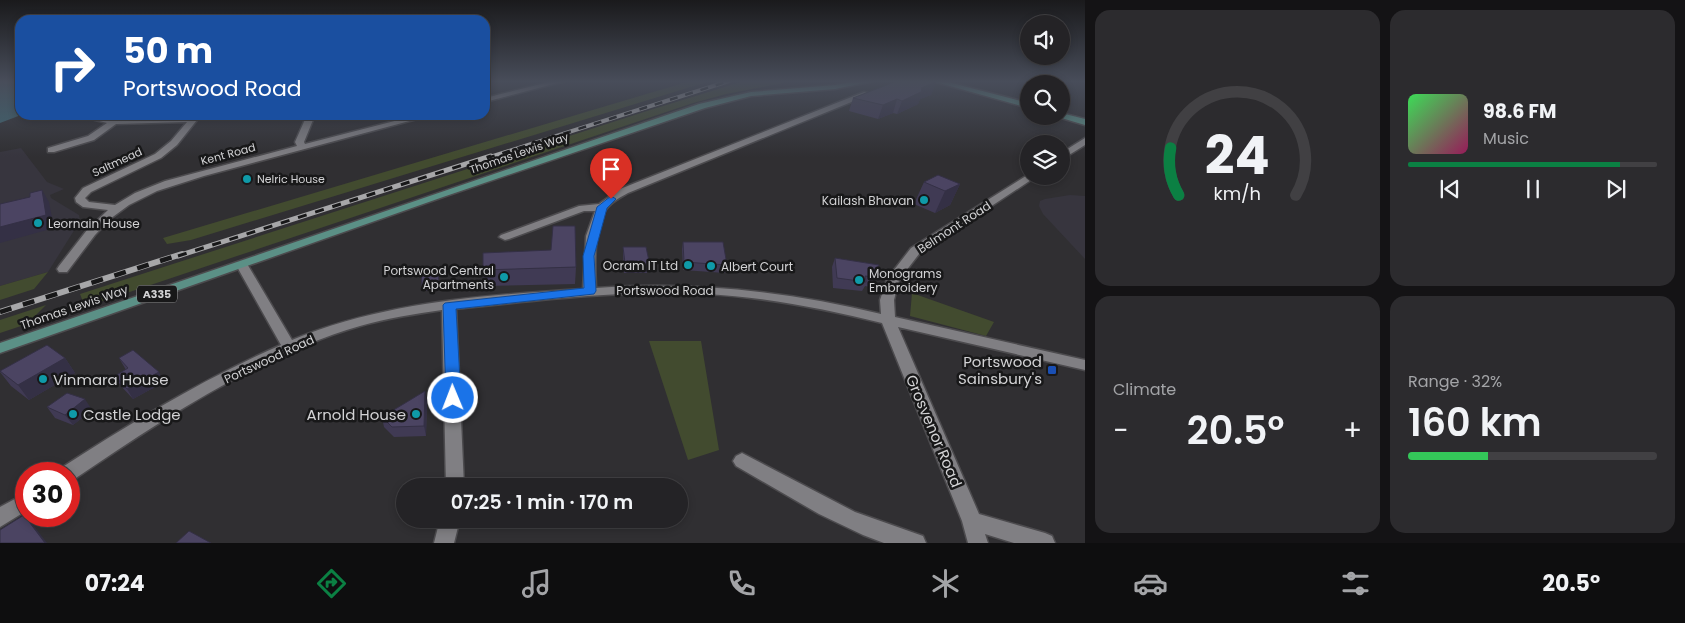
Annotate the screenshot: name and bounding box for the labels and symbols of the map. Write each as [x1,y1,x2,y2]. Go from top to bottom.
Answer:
street label: Thomas Lewis Way [467,128,571,177]
street label: Kent Road [199,139,257,169]
street label: Saltmead [89,143,145,181]
pin [590,148,632,199]
place label: Nelric House [257,171,325,187]
marker: Nelric House [241,173,253,185]
place label: Kailash Bhavan [822,192,914,209]
marker: Kailash Bhavan [918,194,930,206]
street label: Belmont Road [914,197,994,257]
place label: Leornain House [48,215,140,232]
marker: Leornain House [32,217,44,229]
place label: Ocram IT Ltd [603,257,678,274]
place label: Albert Court [721,258,793,275]
marker: Ocram IT Ltd [682,259,694,271]
marker: Albert Court [705,260,717,272]
place label: Portswood Central Apartments [383,262,494,293]
place label: Monograms Embroidery [869,265,942,296]
marker: Portswood Central Apartments [498,271,510,283]
marker: Monograms Embroidery [853,274,865,286]
street label: Thomas Lewis Way [18,280,131,333]
street label: Portswood Road [616,282,714,299]
road number: A335 [137,286,177,302]
street label: Portswood Road [221,331,317,387]
place label: Portswood Sainsbury's [958,351,1042,389]
marker: Portswood Sainsbury's [1046,364,1058,376]
place label: Vinmara House [53,369,168,390]
position arrow [426,371,478,423]
street label: Grosvenor Road [901,372,967,490]
marker: Vinmara House [37,373,49,385]
place label: Castle Lodge [83,404,181,425]
place label: Arnold House [307,404,406,425]
marker: Castle Lodge [67,408,79,420]
marker: Arnold House [410,408,422,420]
speed limit sign: 30 [15,462,80,527]

